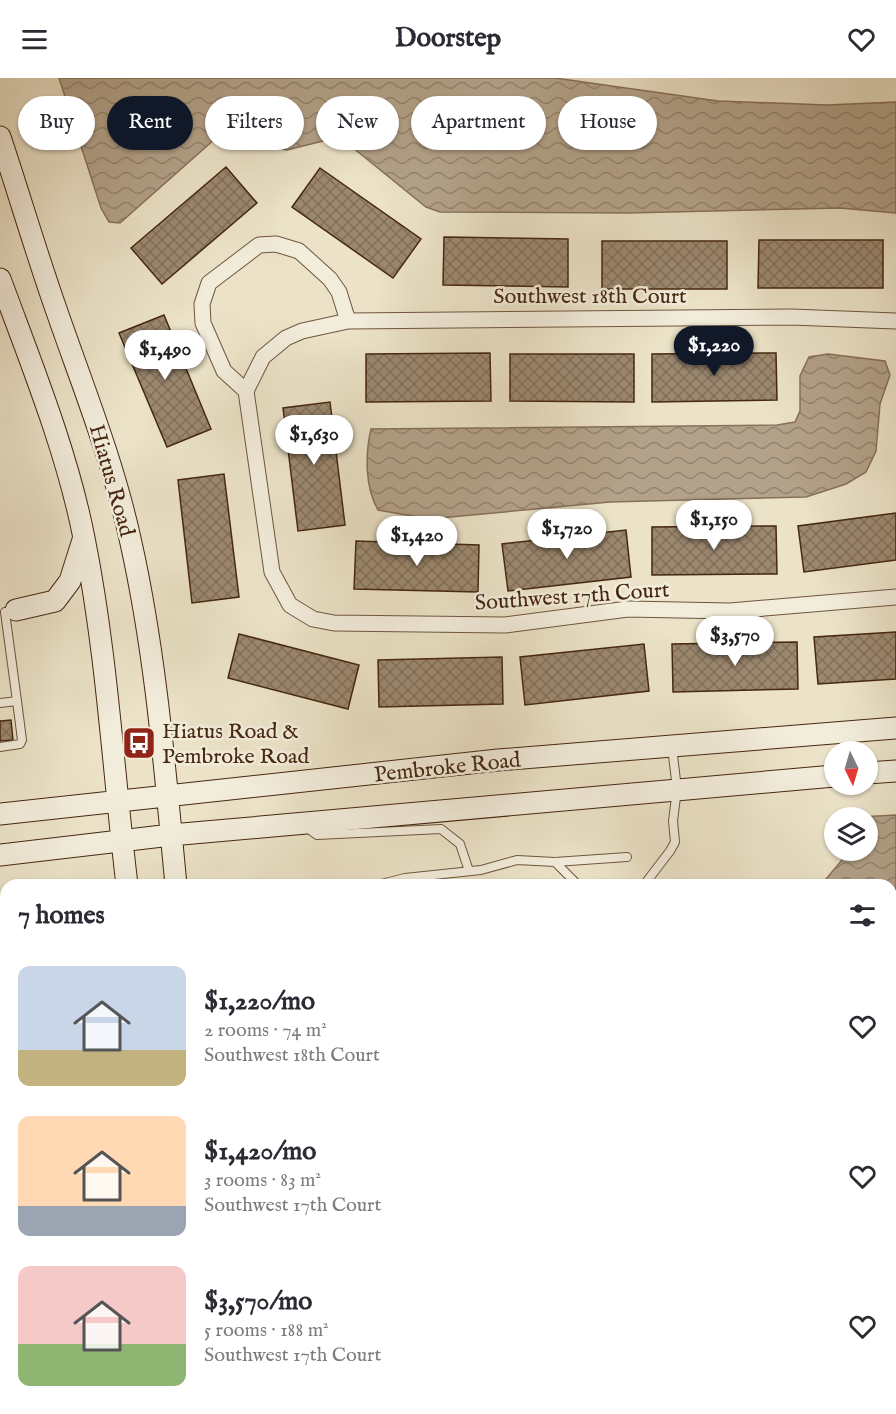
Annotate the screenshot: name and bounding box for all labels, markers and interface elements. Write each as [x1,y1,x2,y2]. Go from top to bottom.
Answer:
text: Doorstep [395,22,501,56]
icon: menu [18,23,51,56]
icon: heart [845,23,878,56]
chip: Buy [18,96,95,150]
chip: Rent [107,96,193,150]
chip: Filters [205,96,304,150]
chip: New [316,96,399,150]
chip: Apartment [411,96,546,150]
chip: House [558,96,657,150]
street label: Southwest 18th Court [493,283,687,311]
pin: $1,220 [665,326,763,377]
pin: $1,490 [116,330,214,381]
text: $1,220 [688,333,740,358]
text: $1,490 [139,337,191,362]
pin: $1,630 [265,415,363,466]
street label: Hiatus Road [82,421,141,540]
text: $1,630 [289,422,339,447]
pin: $1,150 [665,500,763,551]
text: $1,150 [690,507,738,532]
pin: $1,720 [518,509,616,560]
pin: $1,420 [368,516,466,567]
text: $1,720 [541,516,593,541]
text: $1,420 [390,523,444,548]
street label: Southwest 17th Court [474,576,671,618]
pin: $3,570 [686,616,784,667]
text: $3,570 [710,623,760,648]
place label: Hiatus Road & Pembroke Road [162,718,309,771]
bus stop icon: Hiatus Road & Pembroke Road [121,725,157,761]
north arrow [824,741,878,795]
map controls [824,741,878,861]
street label: Pembroke Road [373,746,522,790]
button: layers [824,807,878,861]
text: 7 homes [18,899,105,932]
icon: filters [846,899,879,932]
text: $1,220/mo [204,985,315,1018]
icon: home [66,990,138,1062]
icon: heart [846,1010,879,1043]
text: 2 rooms · 74 m² [204,1018,327,1043]
text: Southwest 18th Court [204,1043,380,1068]
text: $1,420/mo [204,1135,316,1168]
icon: home [66,1140,138,1212]
icon: heart [846,1160,879,1193]
text: 3 rooms · 83 m² [204,1168,321,1193]
text: Southwest 17th Court [204,1193,381,1218]
text: $3,570/mo [204,1285,312,1318]
icon: home [66,1290,138,1362]
icon: heart [846,1310,879,1343]
text: 5 rooms · 188 m² [204,1318,329,1343]
text: Southwest 17th Court [204,1343,381,1368]

